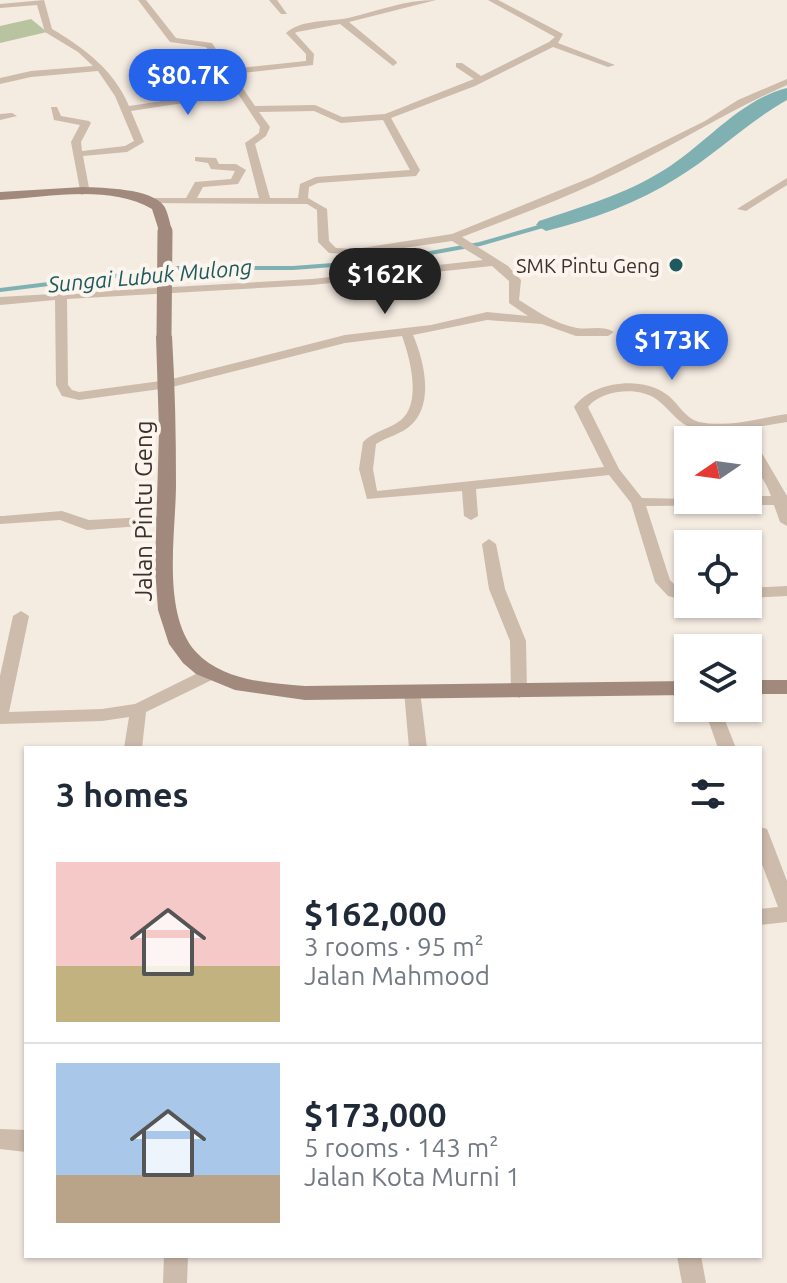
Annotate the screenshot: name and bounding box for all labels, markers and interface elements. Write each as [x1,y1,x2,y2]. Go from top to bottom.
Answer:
pin: $80.7K [123,49,253,117]
text: $80.7K [147,60,229,89]
pin: $162K [329,248,441,316]
water label: Sungai Lubuk Mulong [46,254,253,296]
place label: SMK Pintu Geng [516,254,660,277]
marker: SMK Pintu Geng [667,256,685,274]
text: $162K [347,259,423,288]
pin: $173K [616,314,728,382]
text: $173K [634,325,710,354]
street label: Jalan Pintu Geng [130,420,157,602]
north arrow [674,426,762,514]
map controls [674,426,762,722]
button: locate [674,530,762,618]
button: layers [674,634,762,722]
icon: filters [686,772,730,816]
text: 3 homes [56,775,189,813]
icon: home [120,894,216,990]
text: $162,000 [304,894,447,932]
text: 3 rooms · 95 m² [304,932,484,961]
text: Jalan Mahmood [304,961,490,990]
icon: home [120,1095,216,1191]
text: $173,000 [304,1095,447,1133]
text: 5 rooms · 143 m² [304,1133,499,1162]
text: Jalan Kota Murni 1 [304,1162,520,1191]

